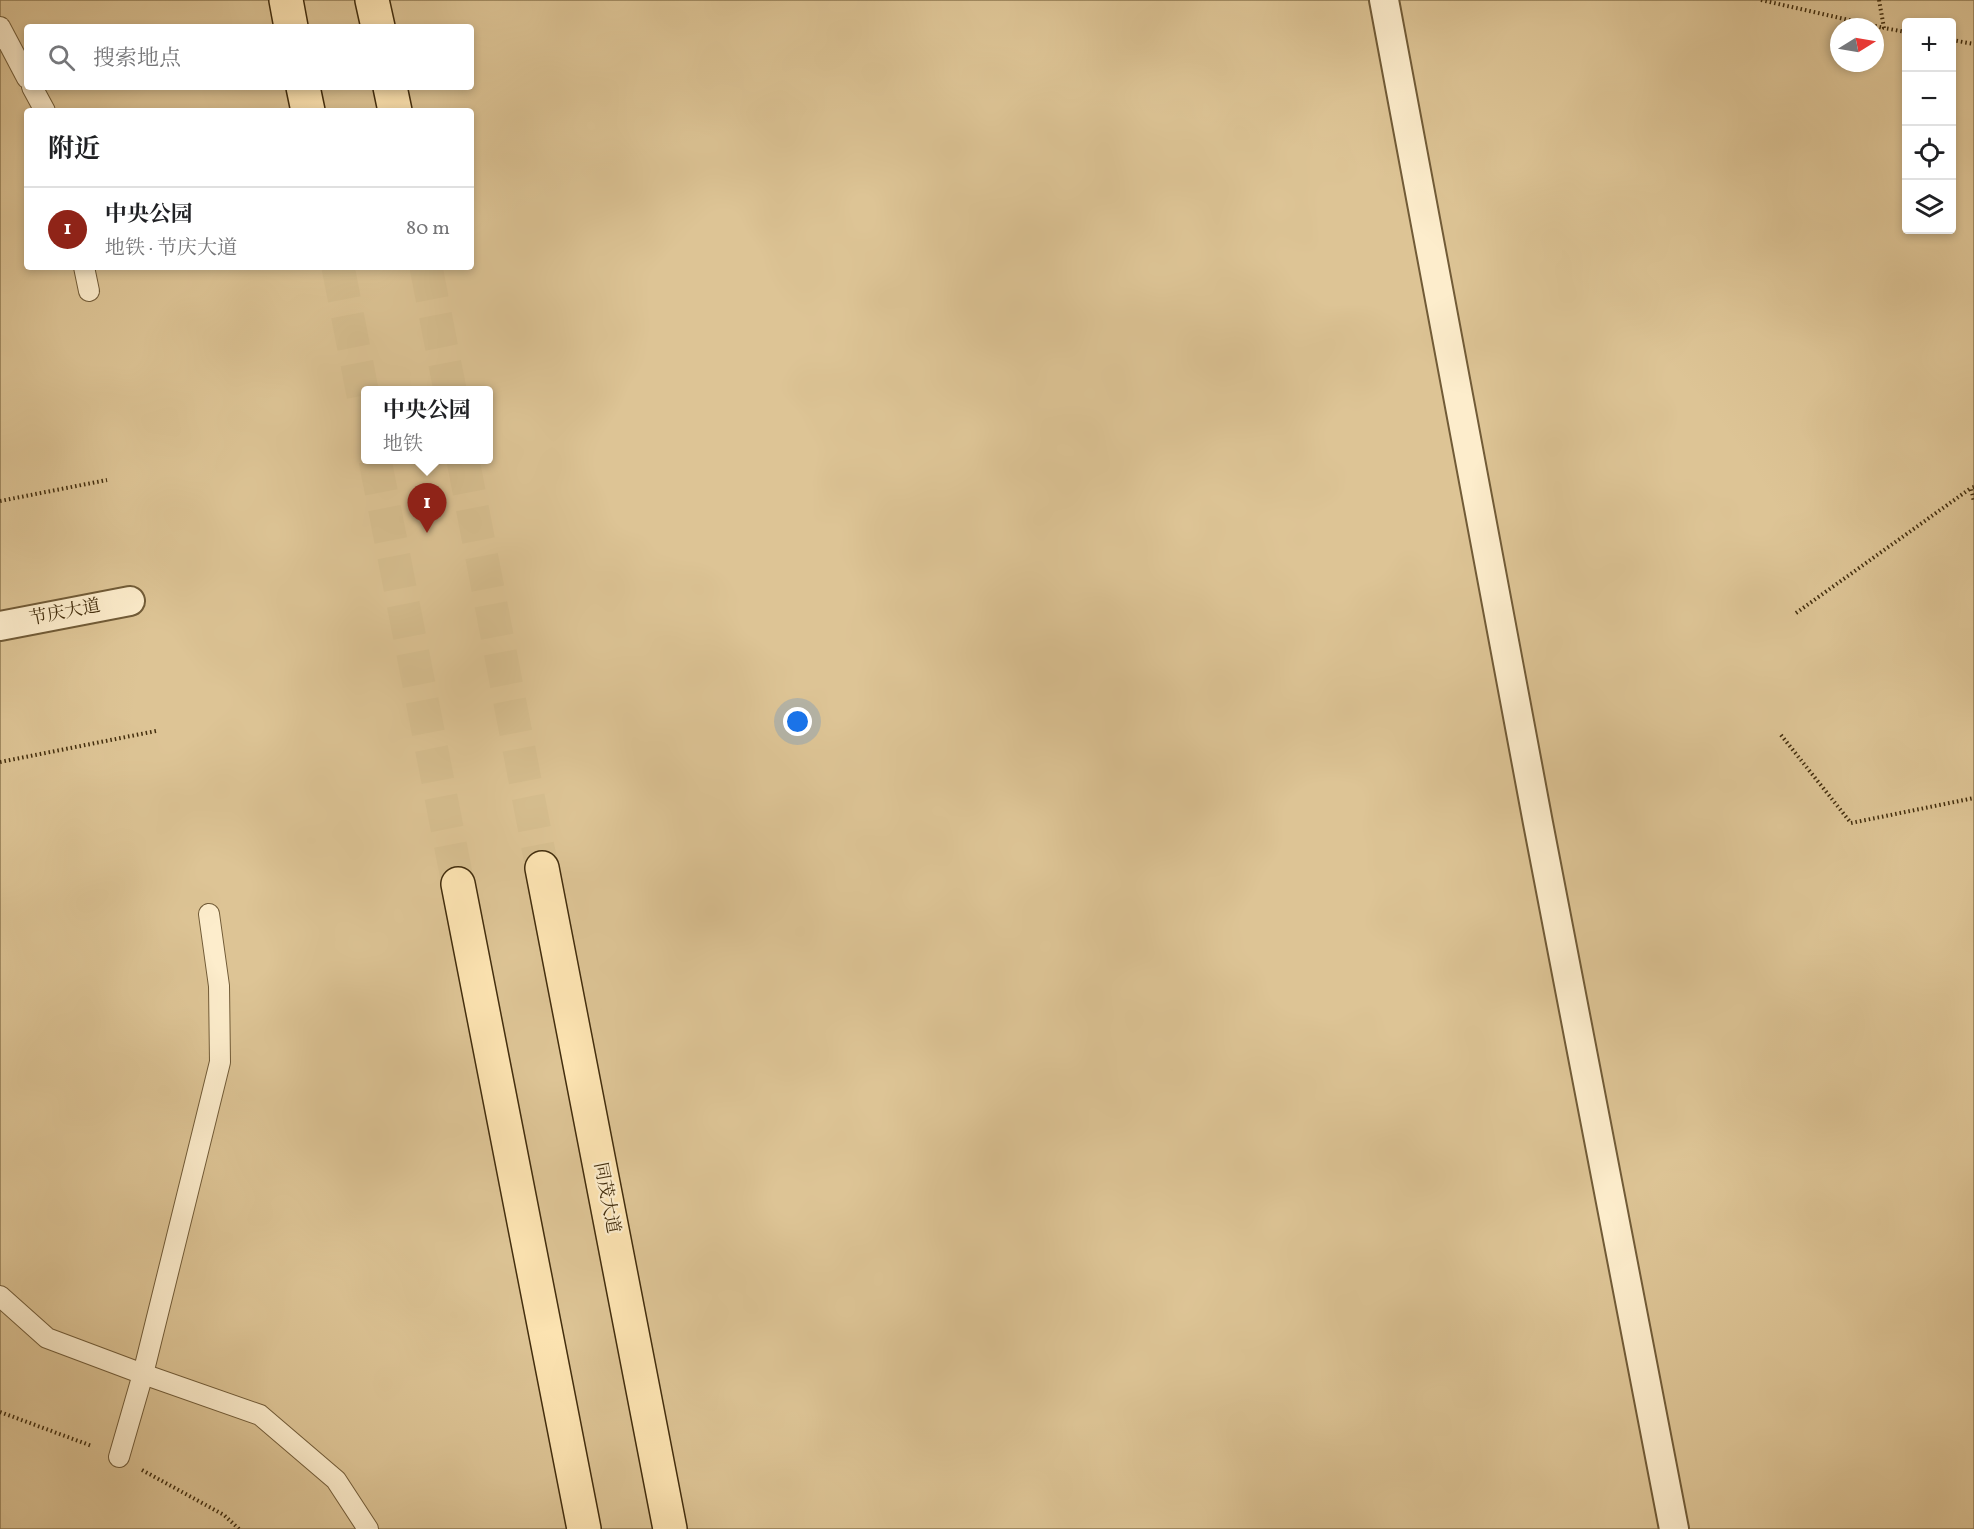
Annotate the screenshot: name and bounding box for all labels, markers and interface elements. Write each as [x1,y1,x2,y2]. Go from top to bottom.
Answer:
north arrow [1830,18,1884,72]
map controls [1902,18,1956,234]
button: + [1902,18,1956,72]
search box [24,24,474,90]
icon: search [45,41,78,74]
text: 搜索地点 [93,44,181,75]
button: − [1902,72,1956,126]
button: locate [1902,126,1956,180]
text: 附近 [48,132,100,168]
button: layers [1902,180,1956,234]
text: 中央公园 [105,200,193,231]
text: 1 [63,215,72,243]
text: 80 m [406,215,450,243]
text: 地铁 · 节庆大道 [105,235,237,263]
popup [361,386,493,464]
text: 中央公园 [383,396,471,427]
text: 地铁 [383,431,423,459]
pin: 1 [408,484,446,533]
street label: 节庆大道 [27,594,103,632]
your location [783,707,812,736]
street label: 同茂大道 [587,1160,625,1236]

